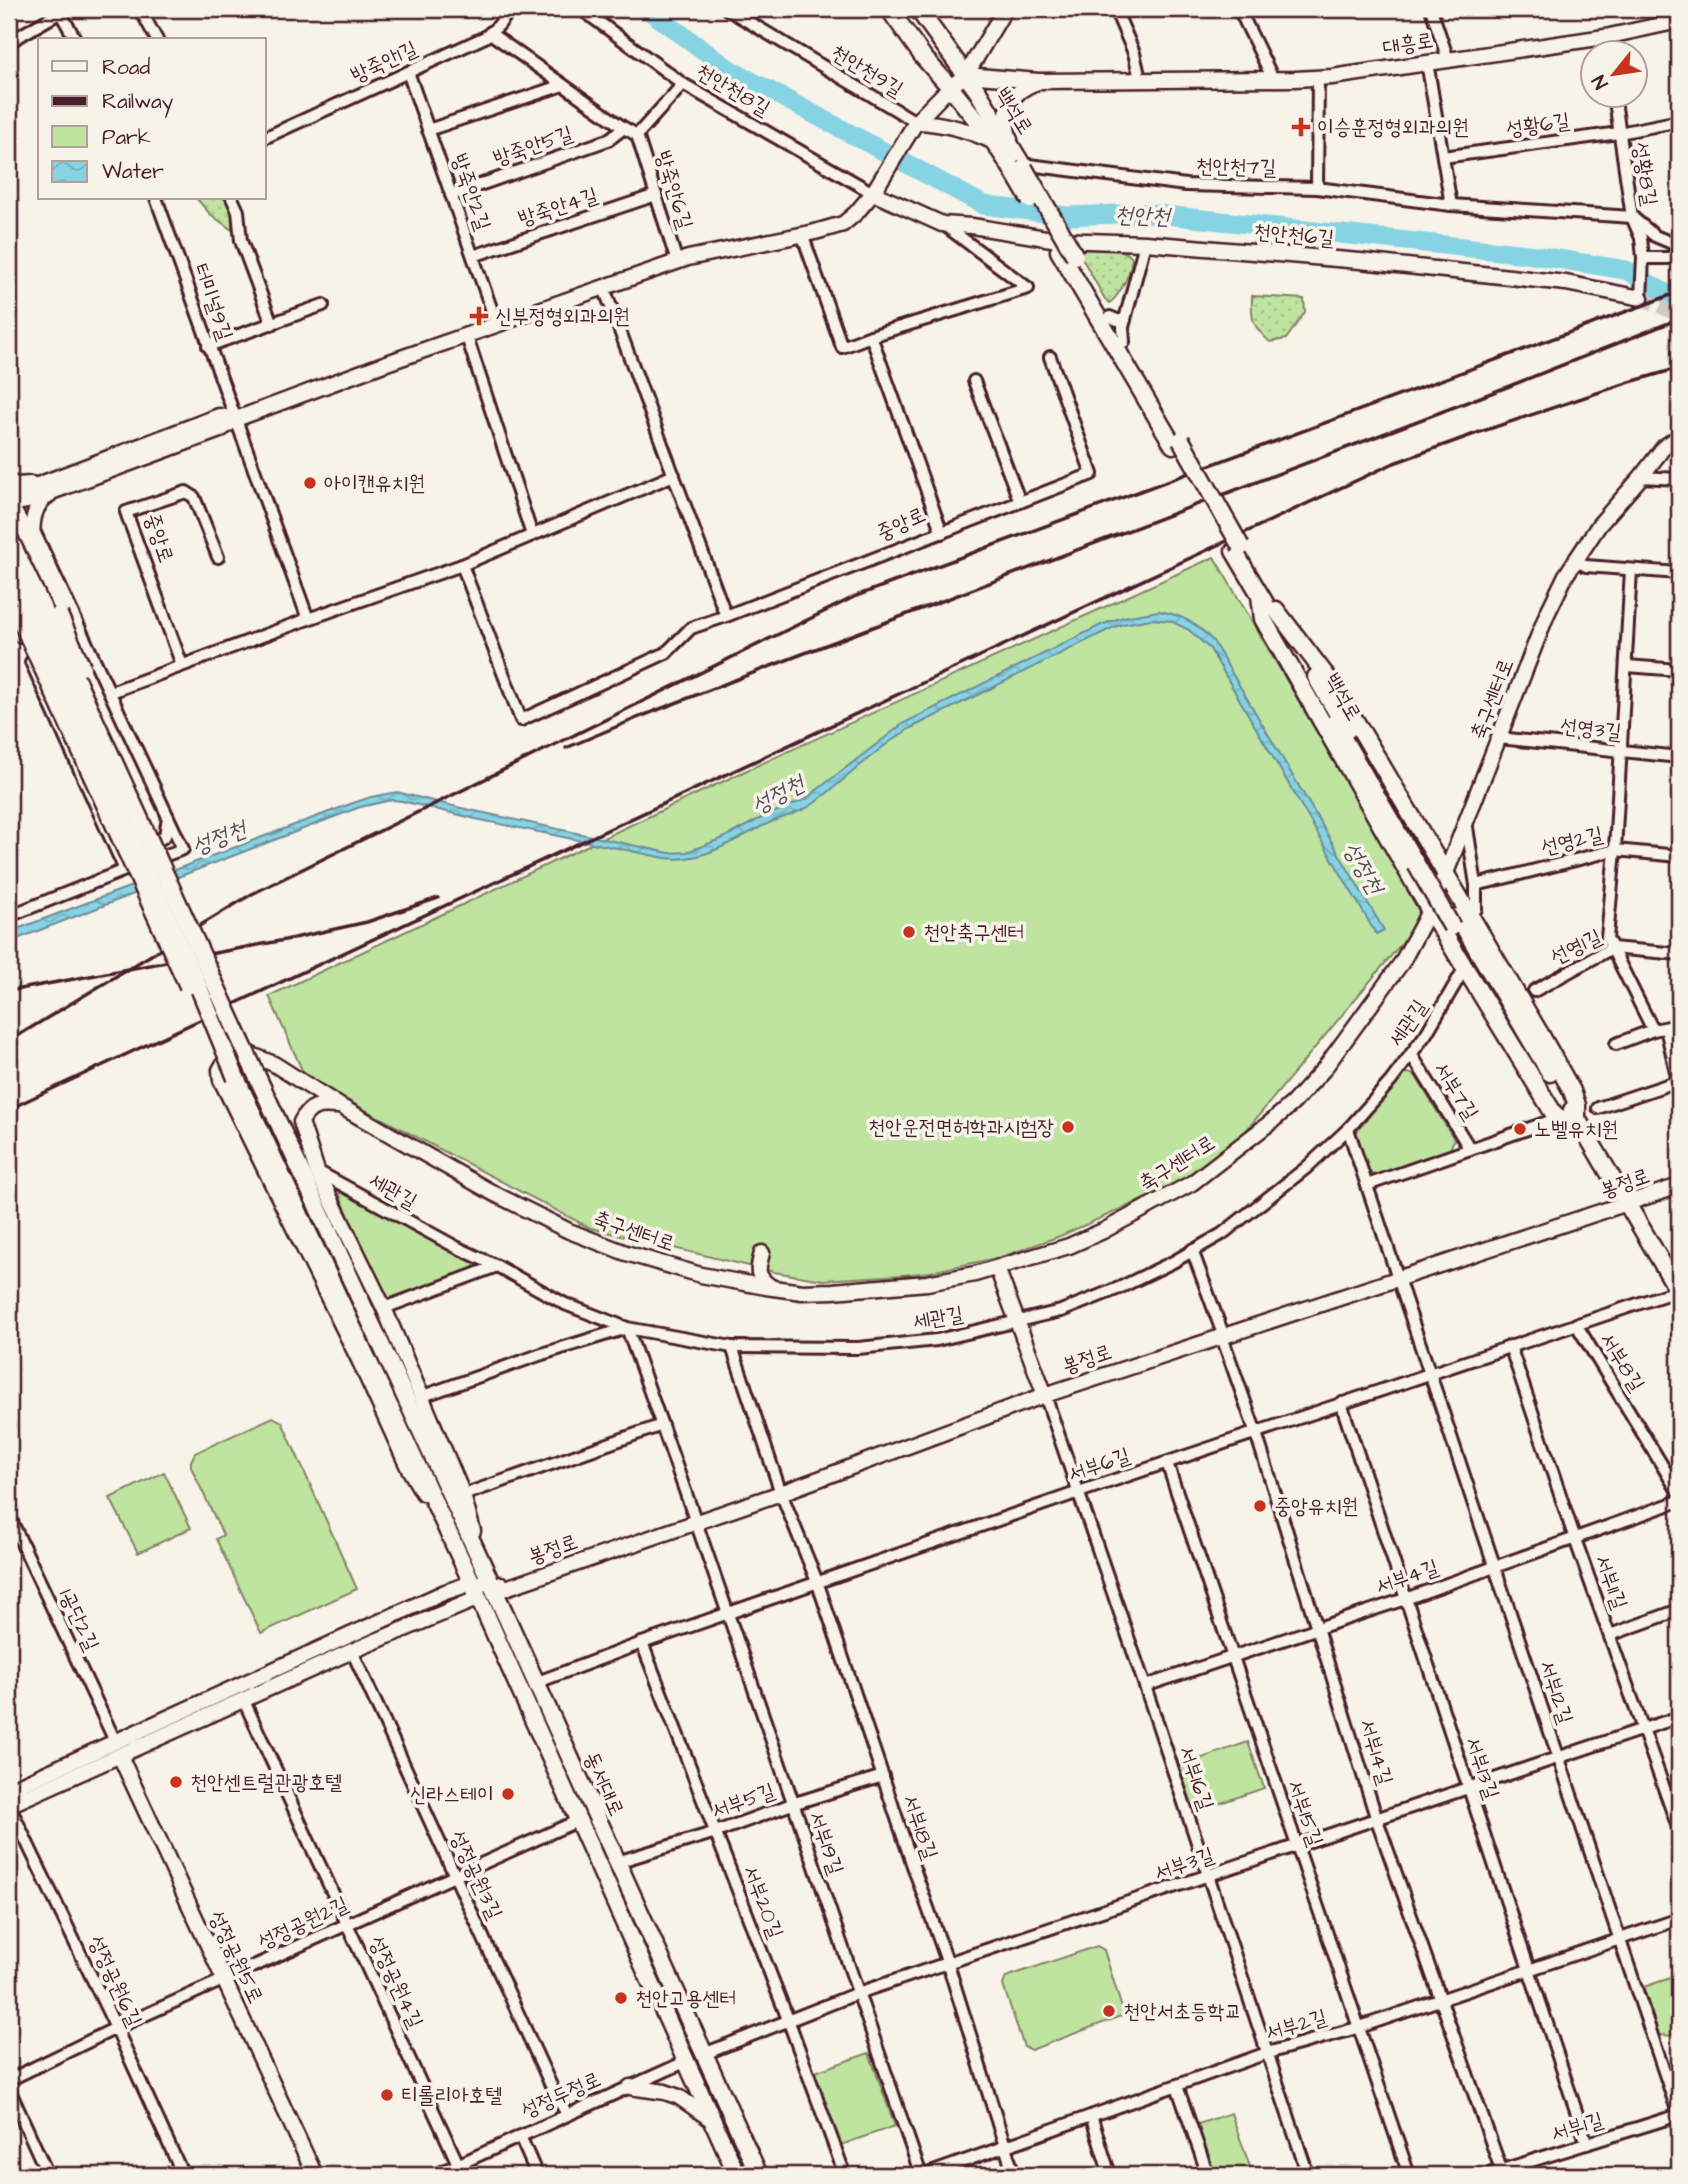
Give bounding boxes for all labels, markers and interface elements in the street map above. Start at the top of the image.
street label: 대흥로 [1381,26,1435,62]
street label: 방죽안1길 [346,34,422,90]
legend [38,38,266,200]
street label: 천안천9길 [825,38,909,104]
north arrow [1580,38,1650,108]
text: Road [102,53,150,82]
street label: 천안천8길 [691,57,775,123]
text: N [1586,70,1615,94]
street label: 백석로 [988,82,1040,140]
text: Railway [102,87,174,118]
street label: 성황6길 [1504,106,1572,144]
place label: 이승훈정형외과의원 [1317,113,1469,142]
marker: 이승훈정형외과의원 [1291,117,1311,137]
street label: 방죽안5길 [489,119,577,173]
text: Park [102,123,151,152]
street label: 성황8길 [1626,140,1664,208]
street label: 방죽안6길 [648,147,700,233]
street label: 방죽안2길 [444,150,498,234]
street label: 천안천7길 [1195,152,1277,182]
text: Water [102,157,164,186]
street label: 방죽안4길 [515,181,602,233]
water label: 천안천 [1114,199,1173,233]
street label: 천안천6길 [1253,217,1336,253]
street label: 터미널9길 [186,260,240,344]
place label: 신부정형외과의원 [495,302,630,331]
marker: 신부정형외과의원 [469,306,489,326]
place label: 아이캔유치원 [324,469,425,498]
marker: 아이캔유치원 [302,475,318,491]
street label: 중앙로 [872,500,930,548]
street label: 중앙로 [137,509,181,567]
street label: 축구센터로 [1463,654,1521,744]
street label: 백석로 [1318,668,1368,726]
street label: 선영3길 [1559,711,1623,747]
water label: 성정천 [746,767,812,822]
water label: 성정천 [187,812,253,863]
street label: 선영2길 [1538,820,1606,862]
water label: 성정천 [1335,836,1392,902]
place label: 천안축구센터 [923,918,1024,947]
street label: 선영1길 [1546,922,1606,972]
marker: 천안축구센터 [901,924,917,940]
street label: 세관길 [1382,994,1434,1052]
street label: 서부7길 [1427,1056,1485,1126]
place label: 천안운전면허학과시험장 [868,1113,1054,1142]
place label: 노벨유치원 [1534,1115,1619,1144]
marker: 천안운전면허학과시험장 [1060,1119,1076,1135]
marker: 노벨유치원 [1512,1121,1528,1137]
street label: 축구센터로 [1133,1128,1221,1198]
street label: 봉정로 [1596,1161,1654,1205]
street label: 세관길 [364,1166,422,1216]
street label: 축구센터로 [589,1204,679,1258]
street label: 세관길 [911,1299,966,1337]
street label: 서부8길 [1593,1327,1651,1397]
street label: 봉정로 [1058,1337,1116,1381]
street label: 서부6길 [1064,1441,1134,1489]
place label: 중앙유치원 [1274,1492,1359,1521]
marker: 중앙유치원 [1252,1498,1268,1514]
street label: 봉정로 [524,1527,582,1571]
street label: 서부11길 [1588,1551,1634,1613]
street label: 서부4길 [1372,1553,1443,1601]
street label: 1공단2길 [52,1584,106,1656]
street label: 서부12길 [1532,1656,1580,1728]
street label: 서부14길 [1352,1715,1400,1789]
street label: 서부13길 [1458,1733,1506,1803]
street label: 서부16길 [1171,1742,1221,1814]
street label: 동서대로 [577,1747,631,1821]
place label: 천안센트럴관광호텔 [190,1768,342,1797]
marker: 천안센트럴관광호텔 [168,1774,184,1790]
street label: 서부5길 [707,1776,779,1826]
street label: 서부15길 [1280,1776,1330,1850]
place label: 신라스테이 [410,1780,494,1809]
marker: 신라스테이 [500,1786,516,1802]
street label: 서부18길 [895,1791,945,1863]
street label: 서부19길 [802,1807,850,1879]
street label: 성정공원3길 [443,1826,509,1924]
street label: 서부3길 [1150,1840,1218,1888]
street label: 서부20길 [736,1861,790,1943]
street label: 성정공원2길 [253,1889,353,1957]
street label: 성정공원5로 [202,1906,270,2008]
street label: 성정공원6길 [81,1931,149,2031]
street label: 성정공원4길 [362,1931,430,2033]
place label: 천안고용센터 [635,1984,736,2013]
marker: 천안고용센터 [613,1990,629,2006]
place label: 천안서초등학교 [1123,1997,1241,2026]
street label: 서부2길 [1262,2002,1330,2048]
marker: 천안서초등학교 [1101,2003,1117,2019]
street label: 성정두정로 [517,2065,605,2125]
place label: 티롤리아호텔 [401,2081,502,2110]
marker: 티롤리아호텔 [379,2087,395,2103]
street label: 서부1길 [1547,2105,1607,2149]

